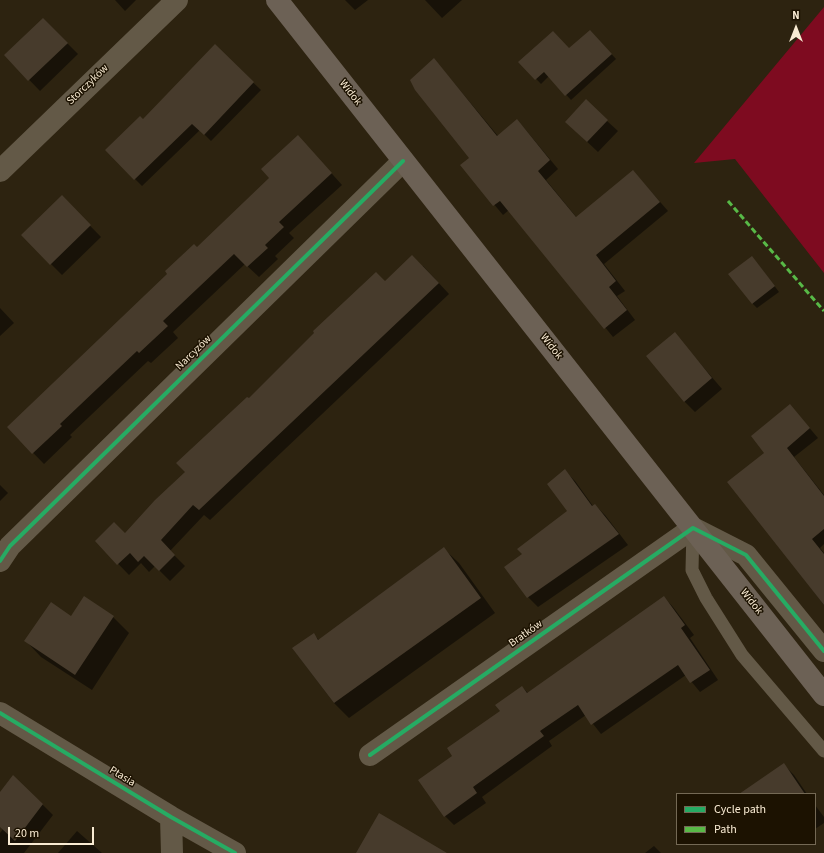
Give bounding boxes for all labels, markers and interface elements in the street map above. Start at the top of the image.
north arrow [776,8,816,48]
text: N [792,8,800,23]
street label: Storczyków [64,62,112,108]
street label: Widok [336,78,364,108]
street label: Widok [537,332,565,362]
street label: Narcyzów [173,333,215,373]
street label: Widok [737,587,765,617]
street label: Bratków [507,618,545,650]
street label: Ptasia [107,764,137,790]
legend [676,793,816,845]
text: Cycle path [714,801,766,818]
scale bar [10,819,96,845]
text: Path [714,821,737,838]
text: 20 m [15,825,39,842]

